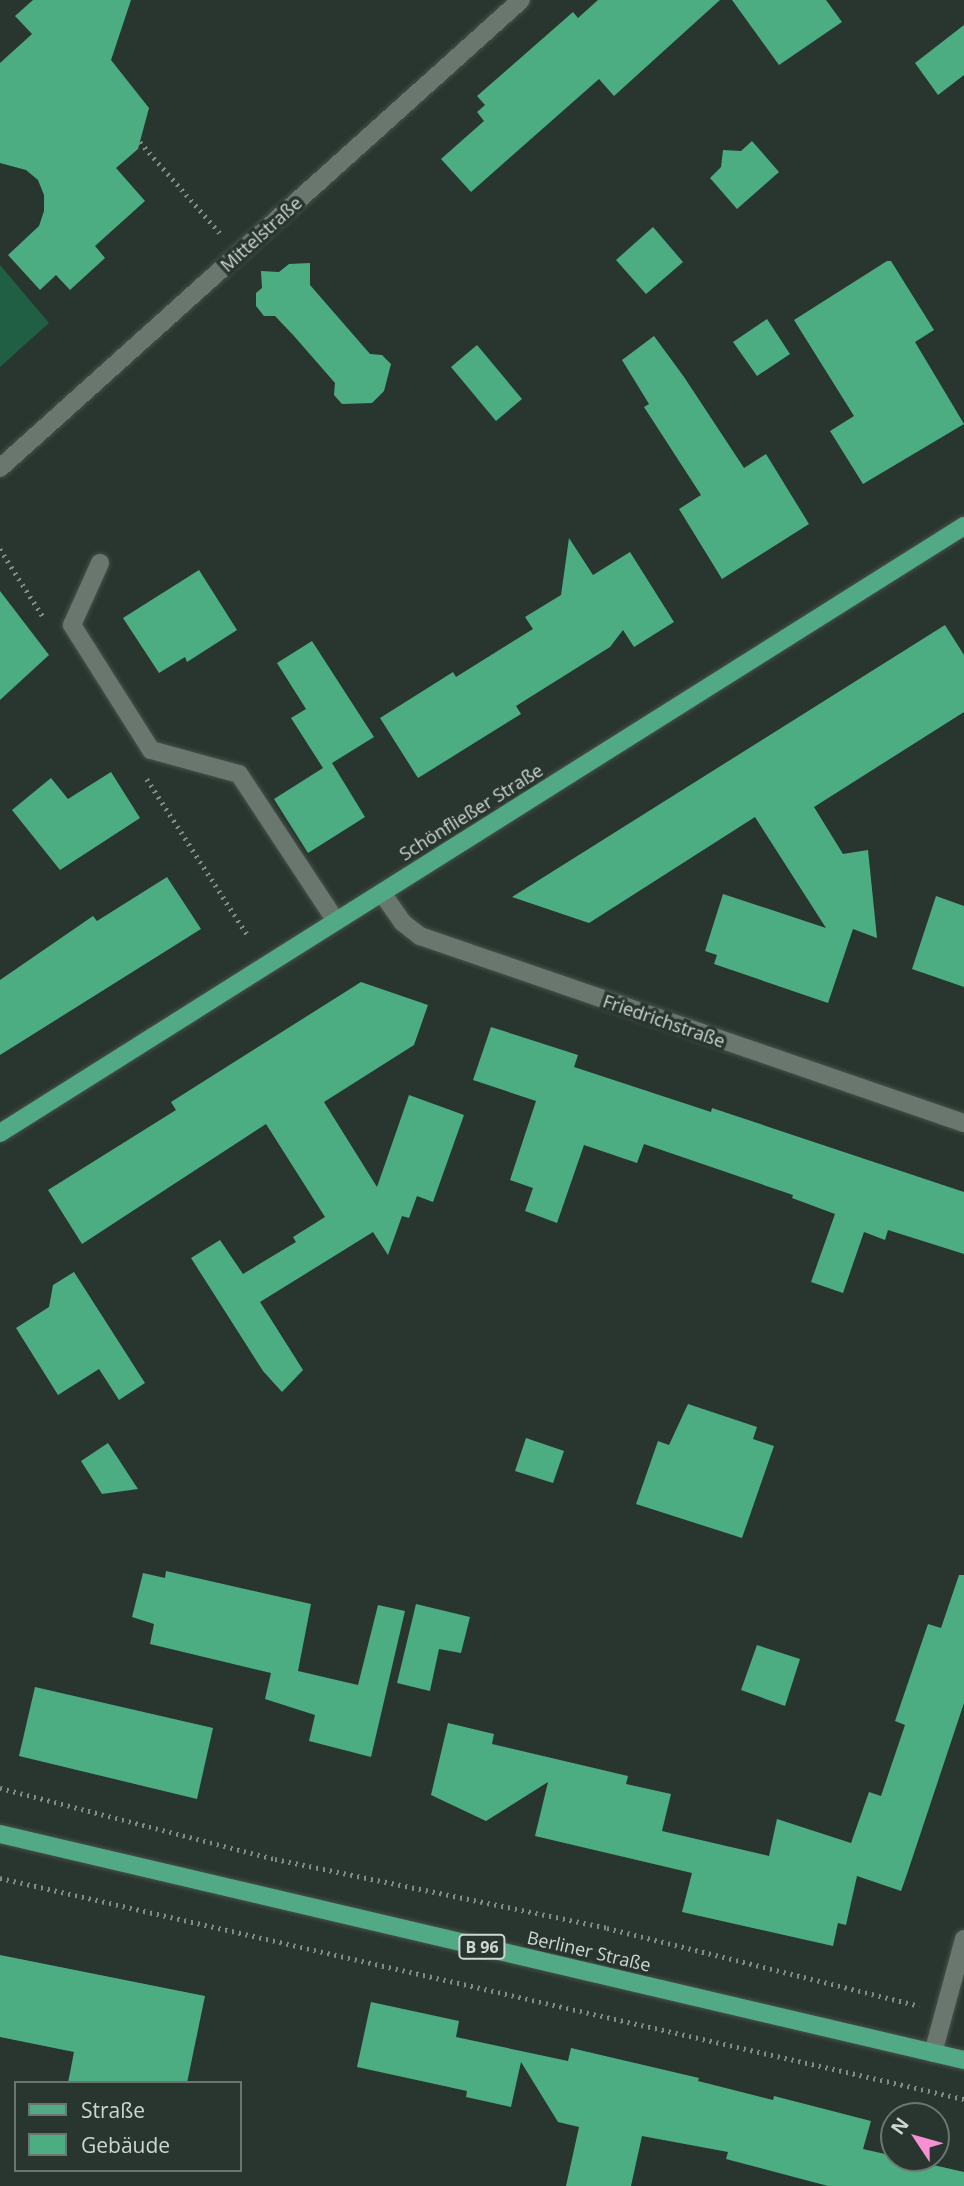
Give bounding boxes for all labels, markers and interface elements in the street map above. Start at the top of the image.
street label: Mittelstraße [216,192,306,276]
street label: Schönfließer Straße [395,759,547,865]
street label: Friedrichstraße [600,990,728,1052]
street label: Berliner Straße [525,1926,653,1976]
road number: B 96 [458,1935,506,1960]
legend [14,2081,242,2172]
text: Straße [81,2096,145,2124]
north arrow [880,2102,950,2172]
text: N [885,2112,915,2140]
text: Gebäude [81,2131,170,2159]

